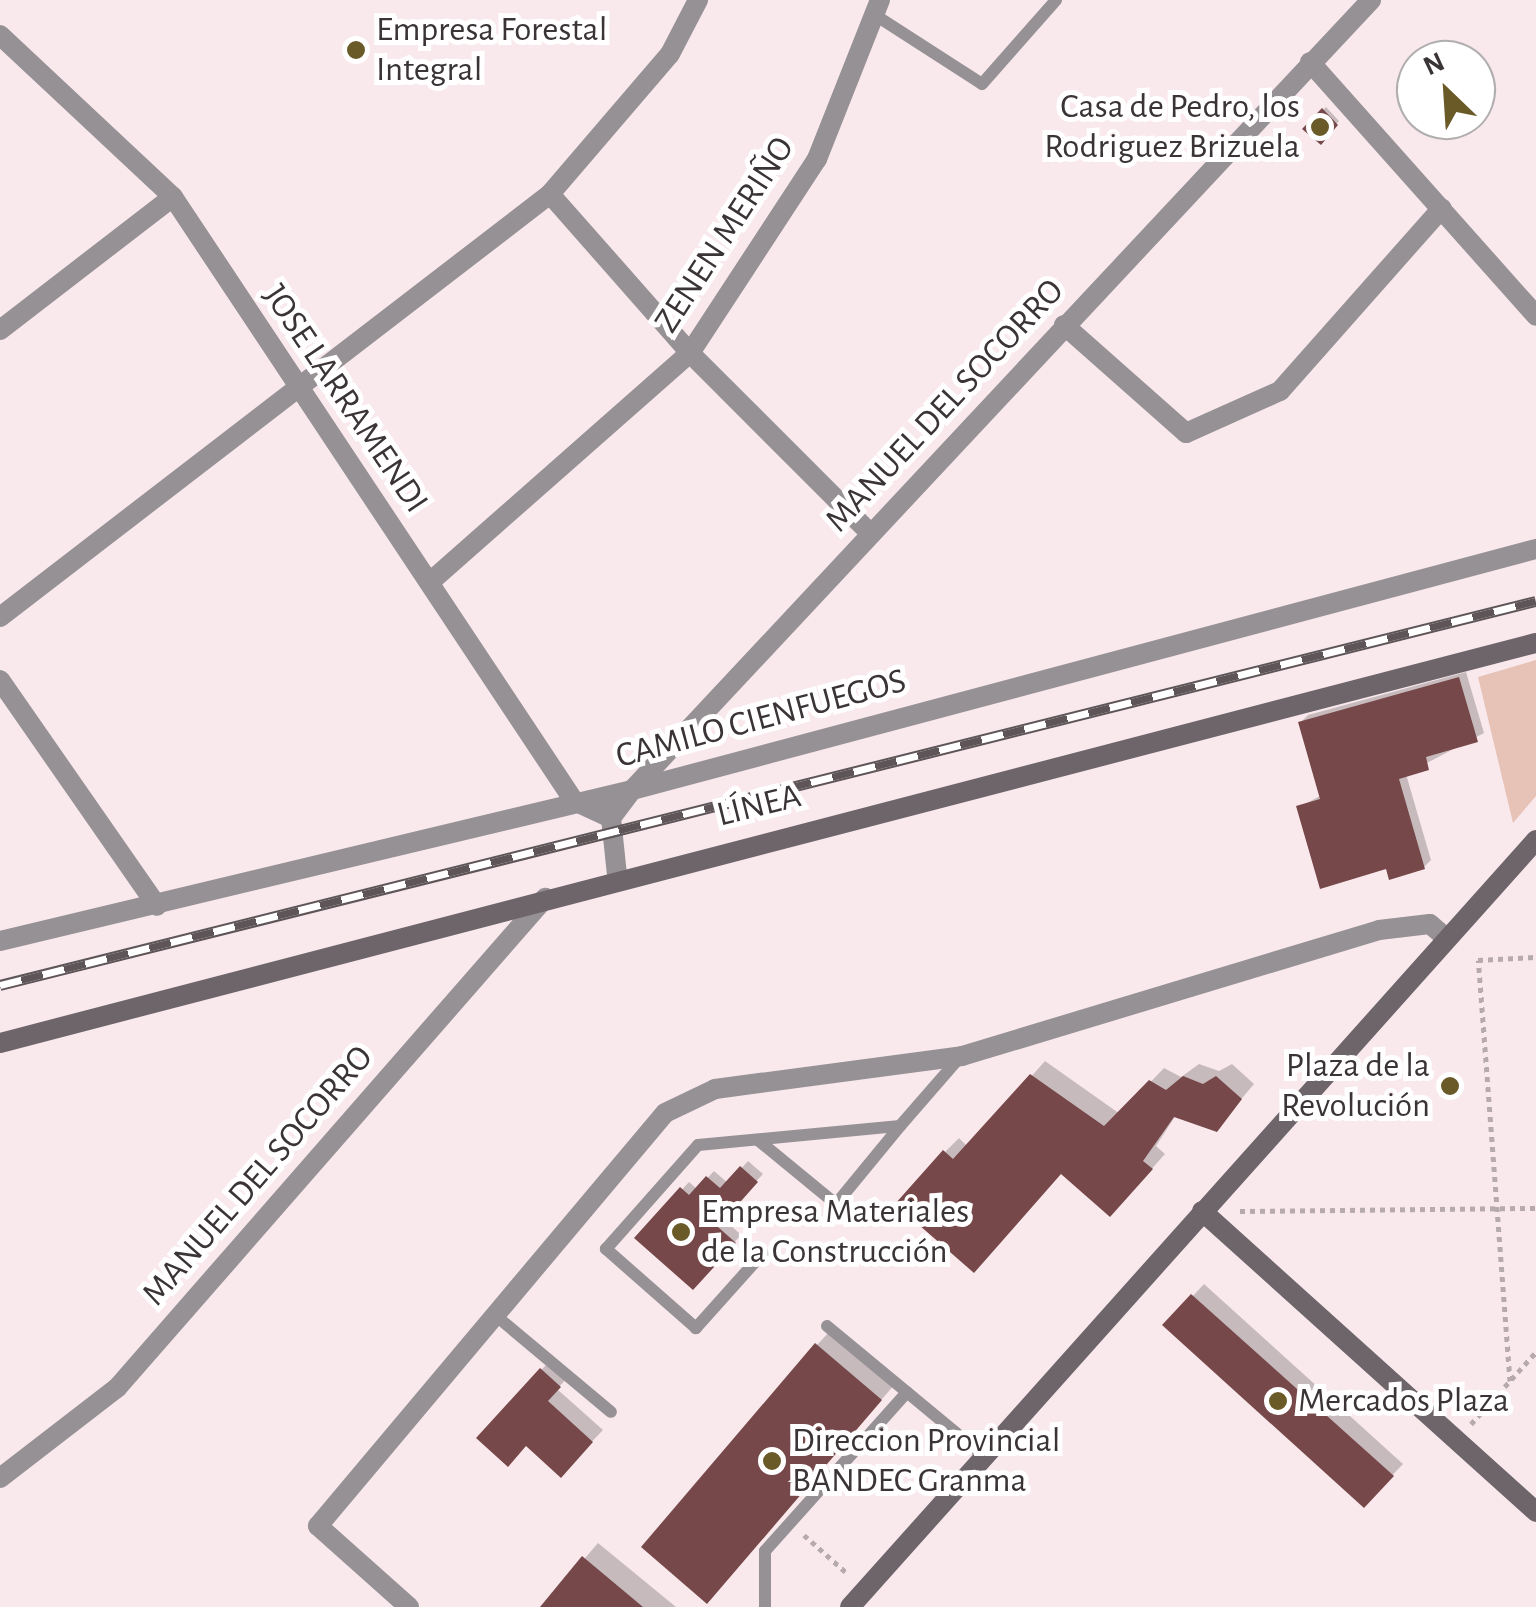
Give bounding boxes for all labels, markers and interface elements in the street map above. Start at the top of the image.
place label: Empresa Forestal Integral [376,9,607,91]
marker: Empresa Forestal Integral [345,39,367,61]
north arrow [1396,40,1496,140]
text: N [1419,48,1449,81]
place label: Casa de Pedro, los Rodriguez Brizuela [1044,86,1300,168]
marker: Casa de Pedro, los Rodriguez Brizuela [1309,116,1331,138]
street label: ZENEN MERIÑO [646,129,804,341]
street label: MANUEL DEL SOCORRO [817,271,1073,541]
street label: JOSE LARRAMENDI [253,277,437,521]
street label: CAMILO CIENFUEGOS [612,660,910,778]
street label: LÍNEA [713,775,805,837]
street label: MANUEL DEL SOCORRO [134,1037,382,1315]
place label: Plaza de la Revolución [1281,1045,1430,1127]
marker: Plaza de la Revolución [1439,1075,1461,1097]
place label: Empresa Materiales de la Construcción [701,1191,969,1273]
marker: Empresa Materiales de la Construcción [670,1221,692,1243]
place label: Mercados Plaza [1298,1380,1509,1422]
marker: Mercados Plaza [1267,1390,1289,1412]
place label: Direccion Provincial BANDEC Granma [792,1420,1060,1502]
marker: Direccion Provincial BANDEC Granma [761,1450,783,1472]

